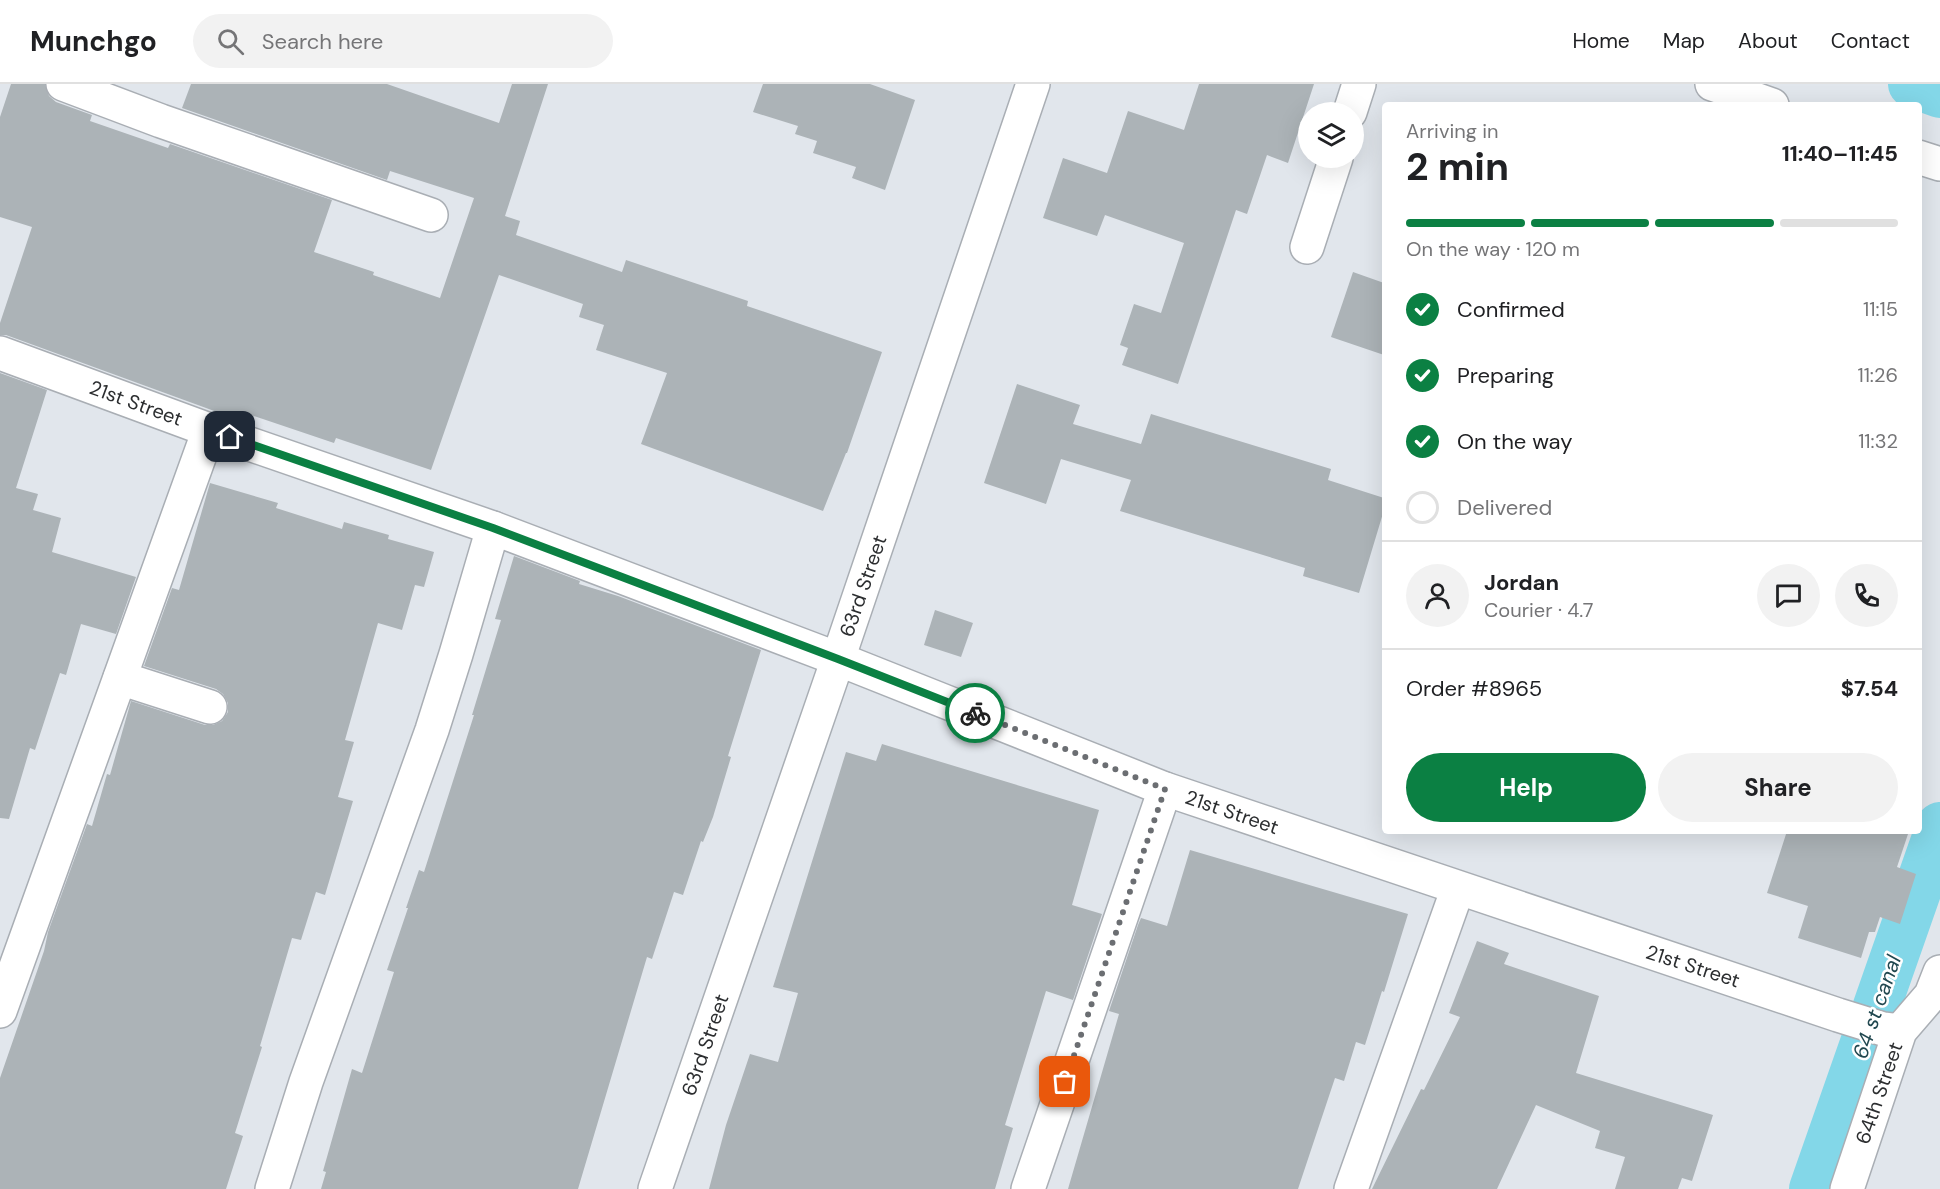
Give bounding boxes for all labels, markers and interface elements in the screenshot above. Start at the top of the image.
search box [193,14,613,68]
text: Munchgo [30,23,157,60]
icon: search [214,25,247,58]
text: Search here [262,27,383,56]
text: Home [1572,27,1630,55]
text: Map [1663,27,1705,55]
text: About [1738,27,1798,55]
text: Contact [1831,27,1910,55]
map controls [1298,102,1364,168]
button: layers [1298,102,1364,168]
text: Arriving in [1406,118,1498,144]
text: 11:40–11:45 [1782,139,1898,168]
text: 2 min [1406,141,1509,192]
text: On the way · 120 m [1406,236,1580,262]
icon: check [1406,293,1439,326]
text: Confirmed [1457,295,1565,324]
text: 11:15 [1863,296,1898,322]
icon: check [1406,359,1439,392]
text: Preparing [1457,361,1554,390]
text: 11:26 [1857,362,1898,388]
street label: 21st Street [86,374,186,432]
pin [204,411,255,462]
icon: home [213,420,246,453]
icon: check [1406,425,1439,458]
text: On the way [1457,427,1572,456]
text: 11:32 [1858,428,1898,454]
text: Delivered [1457,493,1552,522]
street label: 63rd Street [833,532,893,640]
button: person [1406,564,1469,627]
button: chat [1757,564,1820,627]
button: phone [1835,564,1898,627]
text: Jordan [1484,568,1559,597]
text: Courier · 4.7 [1484,597,1593,623]
text: Order #8965 [1406,674,1542,703]
text: $7.54 [1841,674,1898,703]
courier [945,683,1005,743]
icon: bike [959,697,992,730]
button: Help [1406,753,1646,822]
button: Share [1658,753,1898,822]
street label: 21st Street [1182,784,1282,840]
street label: 21st Street [1643,939,1743,993]
water label: 64 st canal [1846,951,1908,1063]
street label: 63rd Street [675,991,735,1099]
street label: 64th Street [1849,1038,1909,1147]
pin [1039,1056,1090,1107]
icon: bag [1048,1065,1081,1098]

